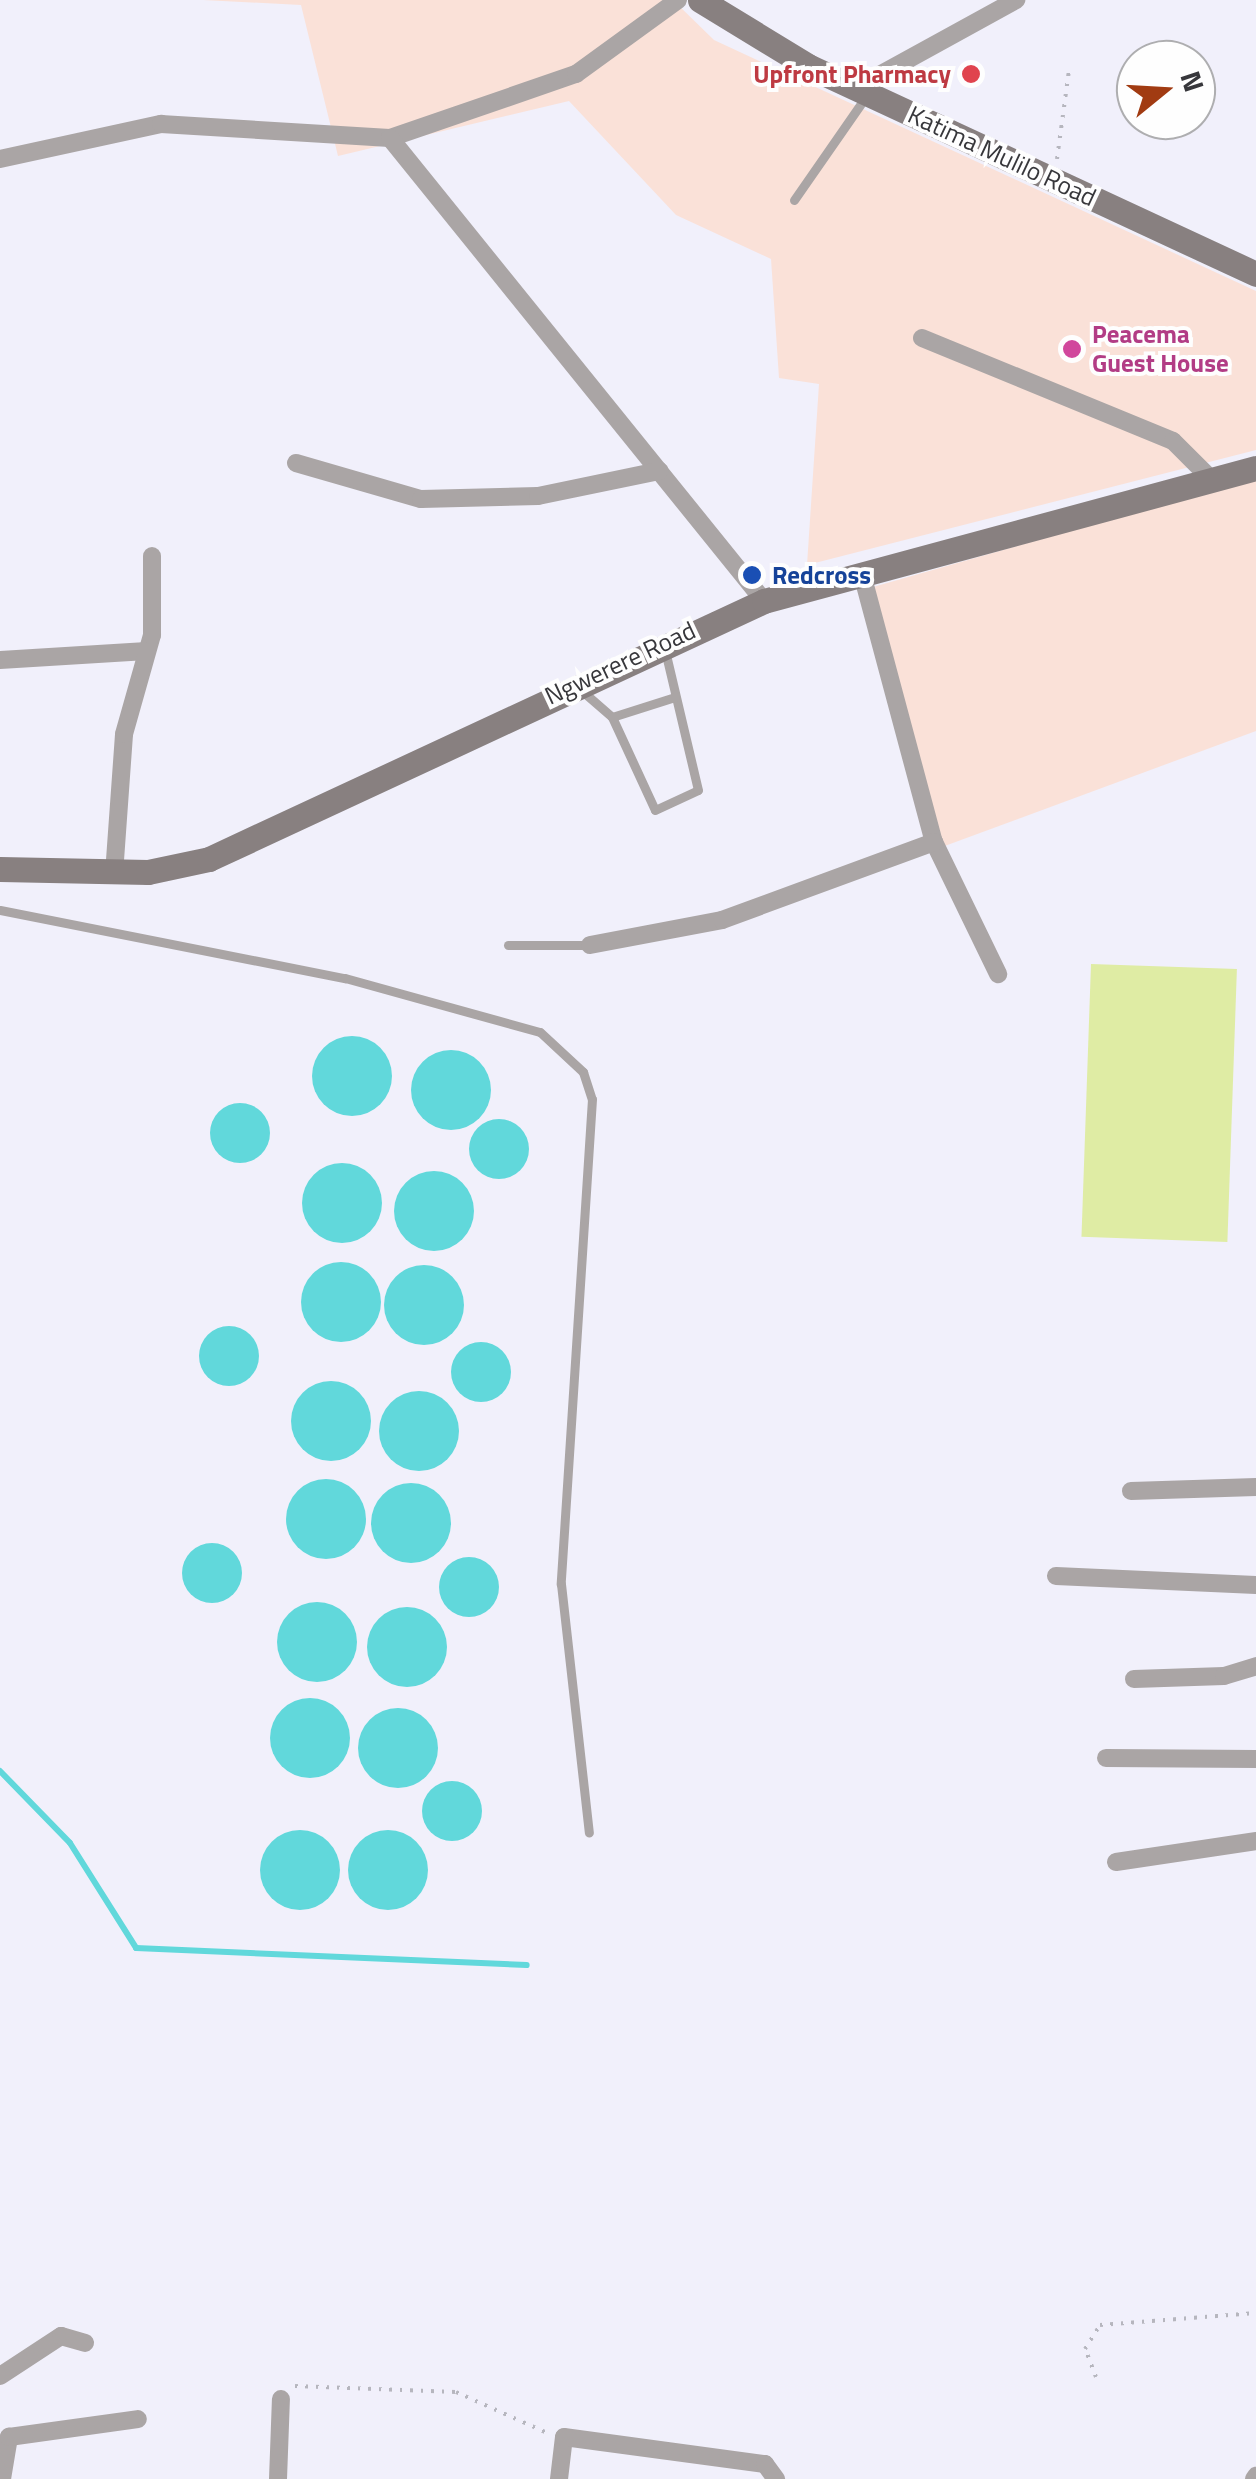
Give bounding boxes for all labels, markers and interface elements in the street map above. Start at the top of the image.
north arrow [1116,40,1216,140]
place label: Upfront Pharmacy [753,59,951,89]
marker: Upfront Pharmacy [960,63,982,85]
text: N [1170,65,1217,97]
street label: Katima Mulilo Road [903,99,1101,213]
place label: Peacema Guest House [1092,320,1229,379]
marker: Peacema Guest House [1061,338,1083,360]
place label: Redcross [772,560,871,590]
marker: Redcross [741,564,763,586]
street label: Ngwerere Road [540,615,700,711]

